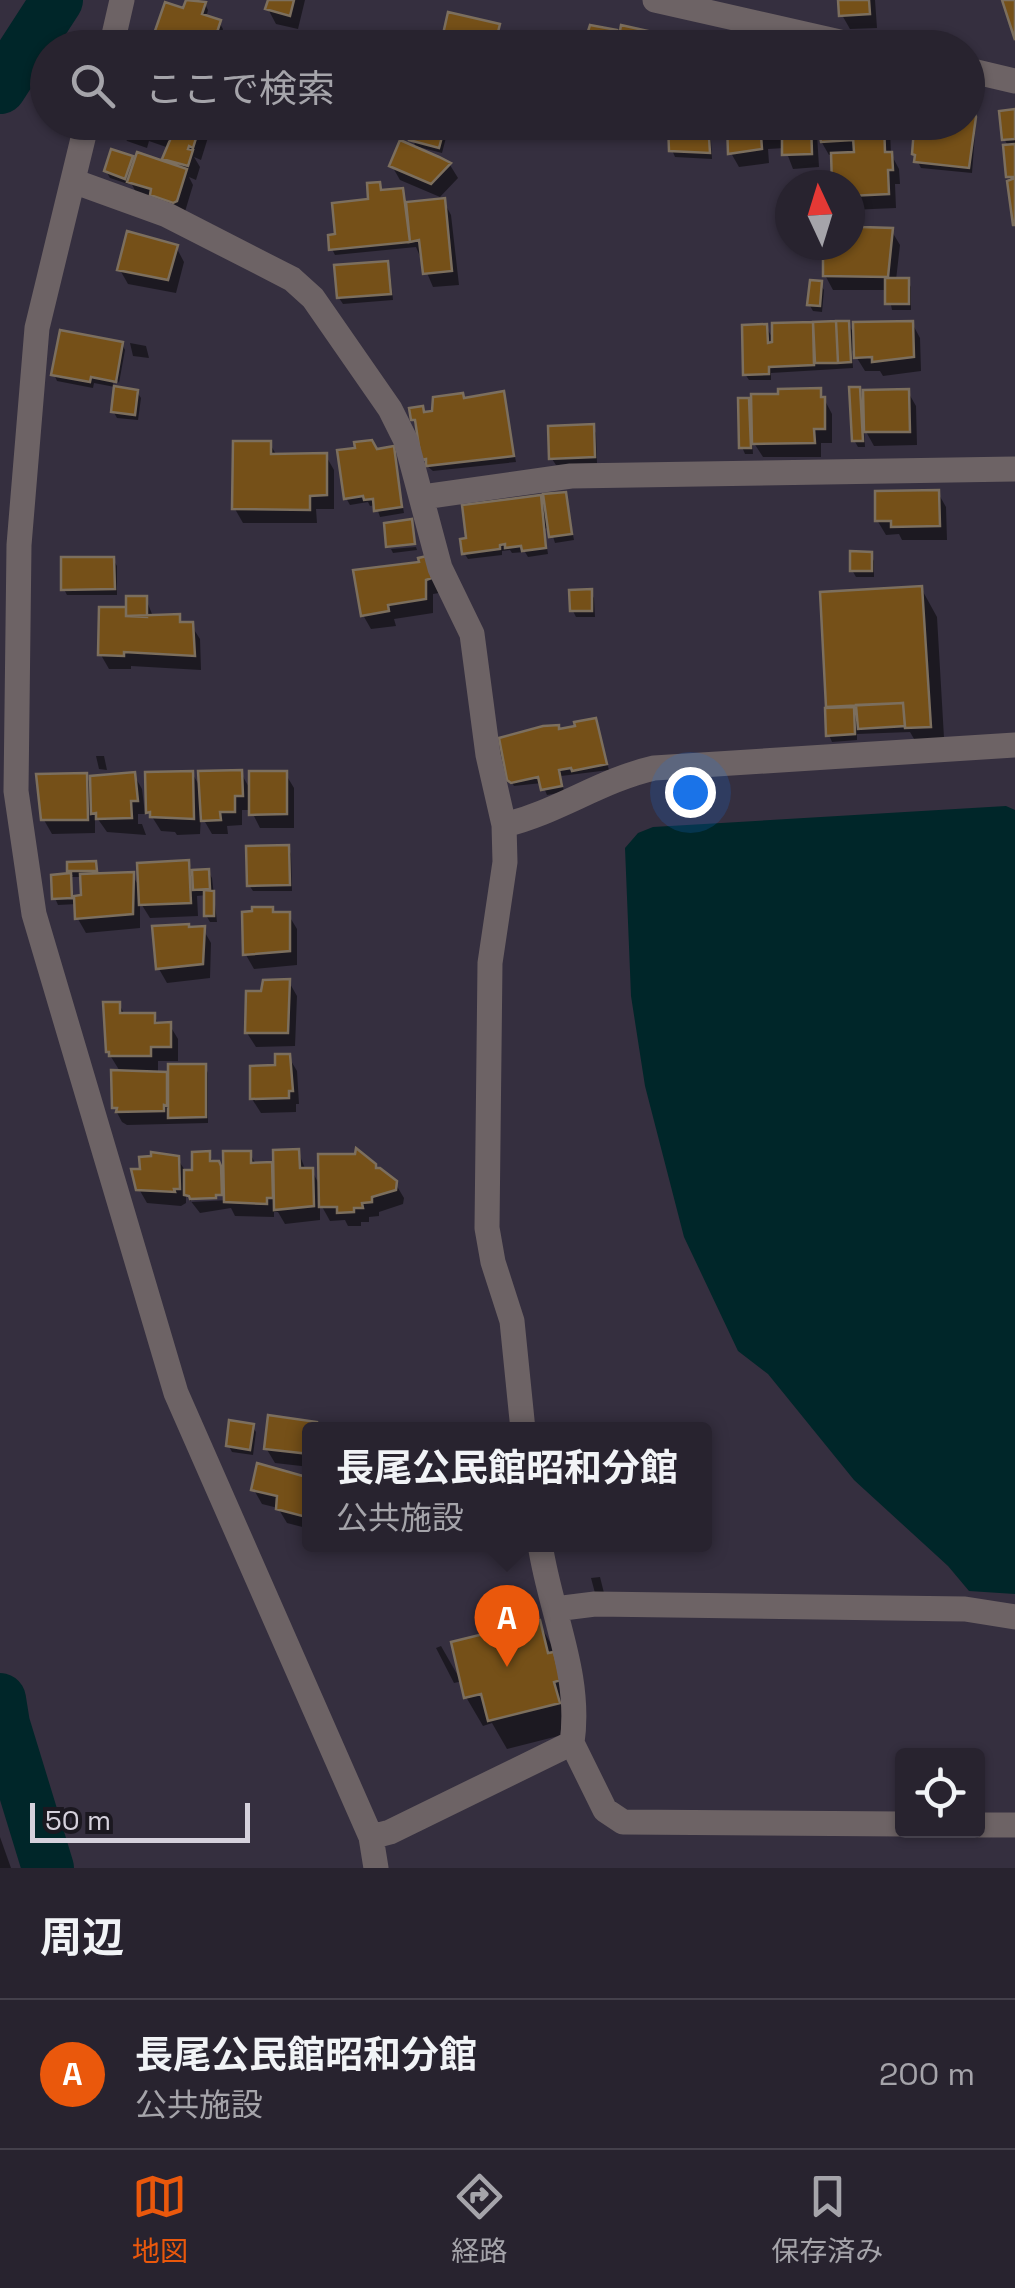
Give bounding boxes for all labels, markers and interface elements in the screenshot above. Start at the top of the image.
search box [30,30,985,140]
icon: search [65,58,120,113]
text: ここで検索 [145,65,335,113]
north arrow [775,170,865,260]
your location [665,767,716,818]
popup [302,1422,712,1552]
text: 長尾公民館昭和分館 [336,1444,678,1492]
text: 公共施設 [336,1498,464,1538]
pin: A [474,1584,540,1667]
map controls [895,1748,985,1838]
button: locate [895,1748,985,1838]
scale bar [30,1798,250,1842]
text: 50 m [45,1802,111,1838]
text: 周辺 [40,1911,124,1964]
text: 長尾公民館昭和分館 [135,2031,477,2079]
text: A [62,2054,83,2094]
text: 200 m [879,2054,975,2094]
text: 公共施設 [135,2085,263,2125]
tab: 地図 [132,2169,188,2269]
tab: 経路 [451,2169,507,2269]
tab: 保存済み [771,2169,883,2269]

